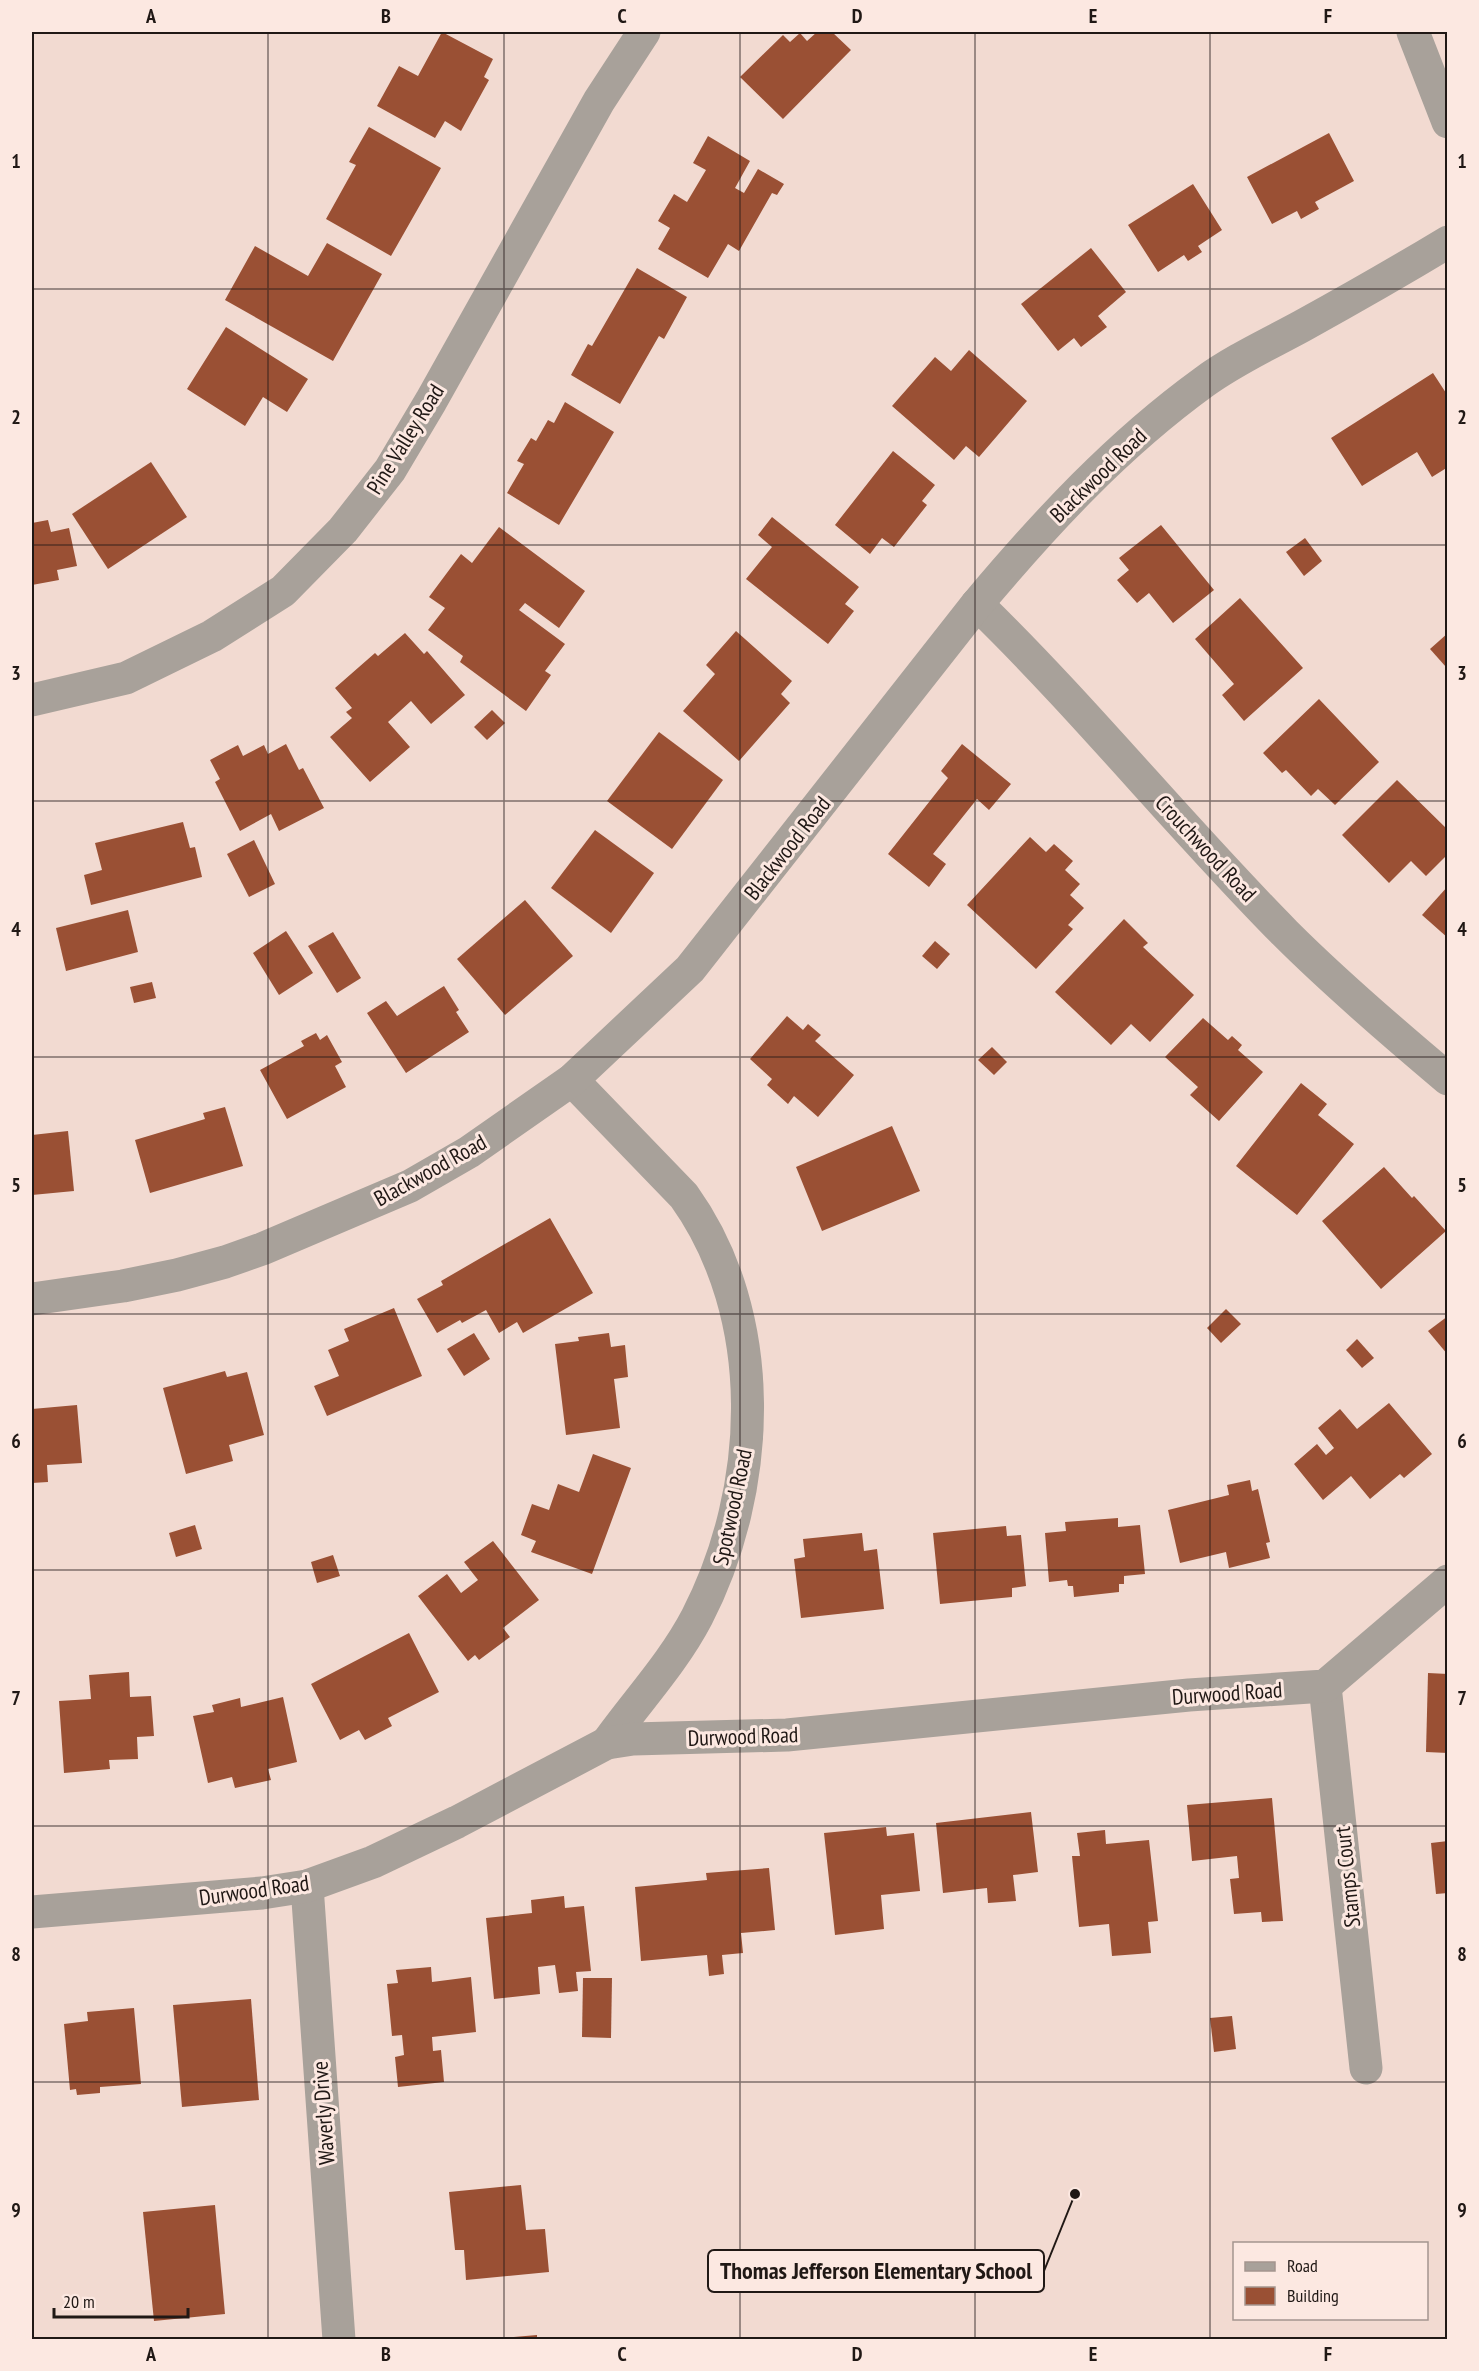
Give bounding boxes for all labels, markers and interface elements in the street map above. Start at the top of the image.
text: A [145,3,157,29]
text: B [381,3,391,29]
text: C [617,3,627,29]
text: D [852,3,863,29]
text: E [1089,3,1097,29]
text: F [1324,3,1332,29]
text: 1 [11,148,21,174]
text: 1 [1457,148,1467,174]
street label: Pine Valley Road [360,379,450,499]
text: 2 [11,404,21,430]
text: 2 [1457,404,1467,430]
street label: Blackwood Road [1044,422,1152,528]
text: 3 [11,660,21,686]
text: 3 [1457,660,1467,686]
street label: Crouchwood Road [1149,789,1263,907]
street label: Blackwood Road [738,790,836,906]
text: 4 [11,916,21,942]
text: 4 [1457,916,1467,942]
street label: Blackwood Road [369,1128,491,1212]
text: 5 [11,1172,21,1198]
text: 5 [1457,1172,1467,1198]
text: 6 [11,1428,21,1454]
text: 6 [1457,1428,1467,1454]
street label: Spotwood Road [706,1446,758,1568]
street label: Durwood Road [1171,1675,1283,1711]
text: 7 [11,1685,21,1711]
text: 7 [1457,1685,1467,1711]
street label: Durwood Road [687,1720,799,1752]
street label: Stamps Court [1328,1825,1366,1929]
street label: Durwood Road [197,1868,311,1912]
text: 8 [11,1941,21,1967]
text: 8 [1457,1941,1467,1967]
street label: Waverly Drive [305,2060,341,2166]
text: 9 [11,2197,21,2223]
text: 9 [1457,2197,1467,2223]
legend [1233,2242,1428,2320]
callout: Thomas Jefferson Elementary School [708,2250,1044,2292]
text: Road [1287,2254,1318,2277]
text: Thomas Jefferson Elementary School [720,2255,1032,2286]
scale bar [54,2281,188,2319]
text: Building [1287,2284,1339,2307]
text: 20 m [63,2290,95,2313]
text: A [145,2341,157,2367]
text: B [381,2341,391,2367]
text: C [617,2341,627,2367]
text: D [852,2341,863,2367]
text: E [1089,2341,1097,2367]
text: F [1324,2341,1332,2367]

